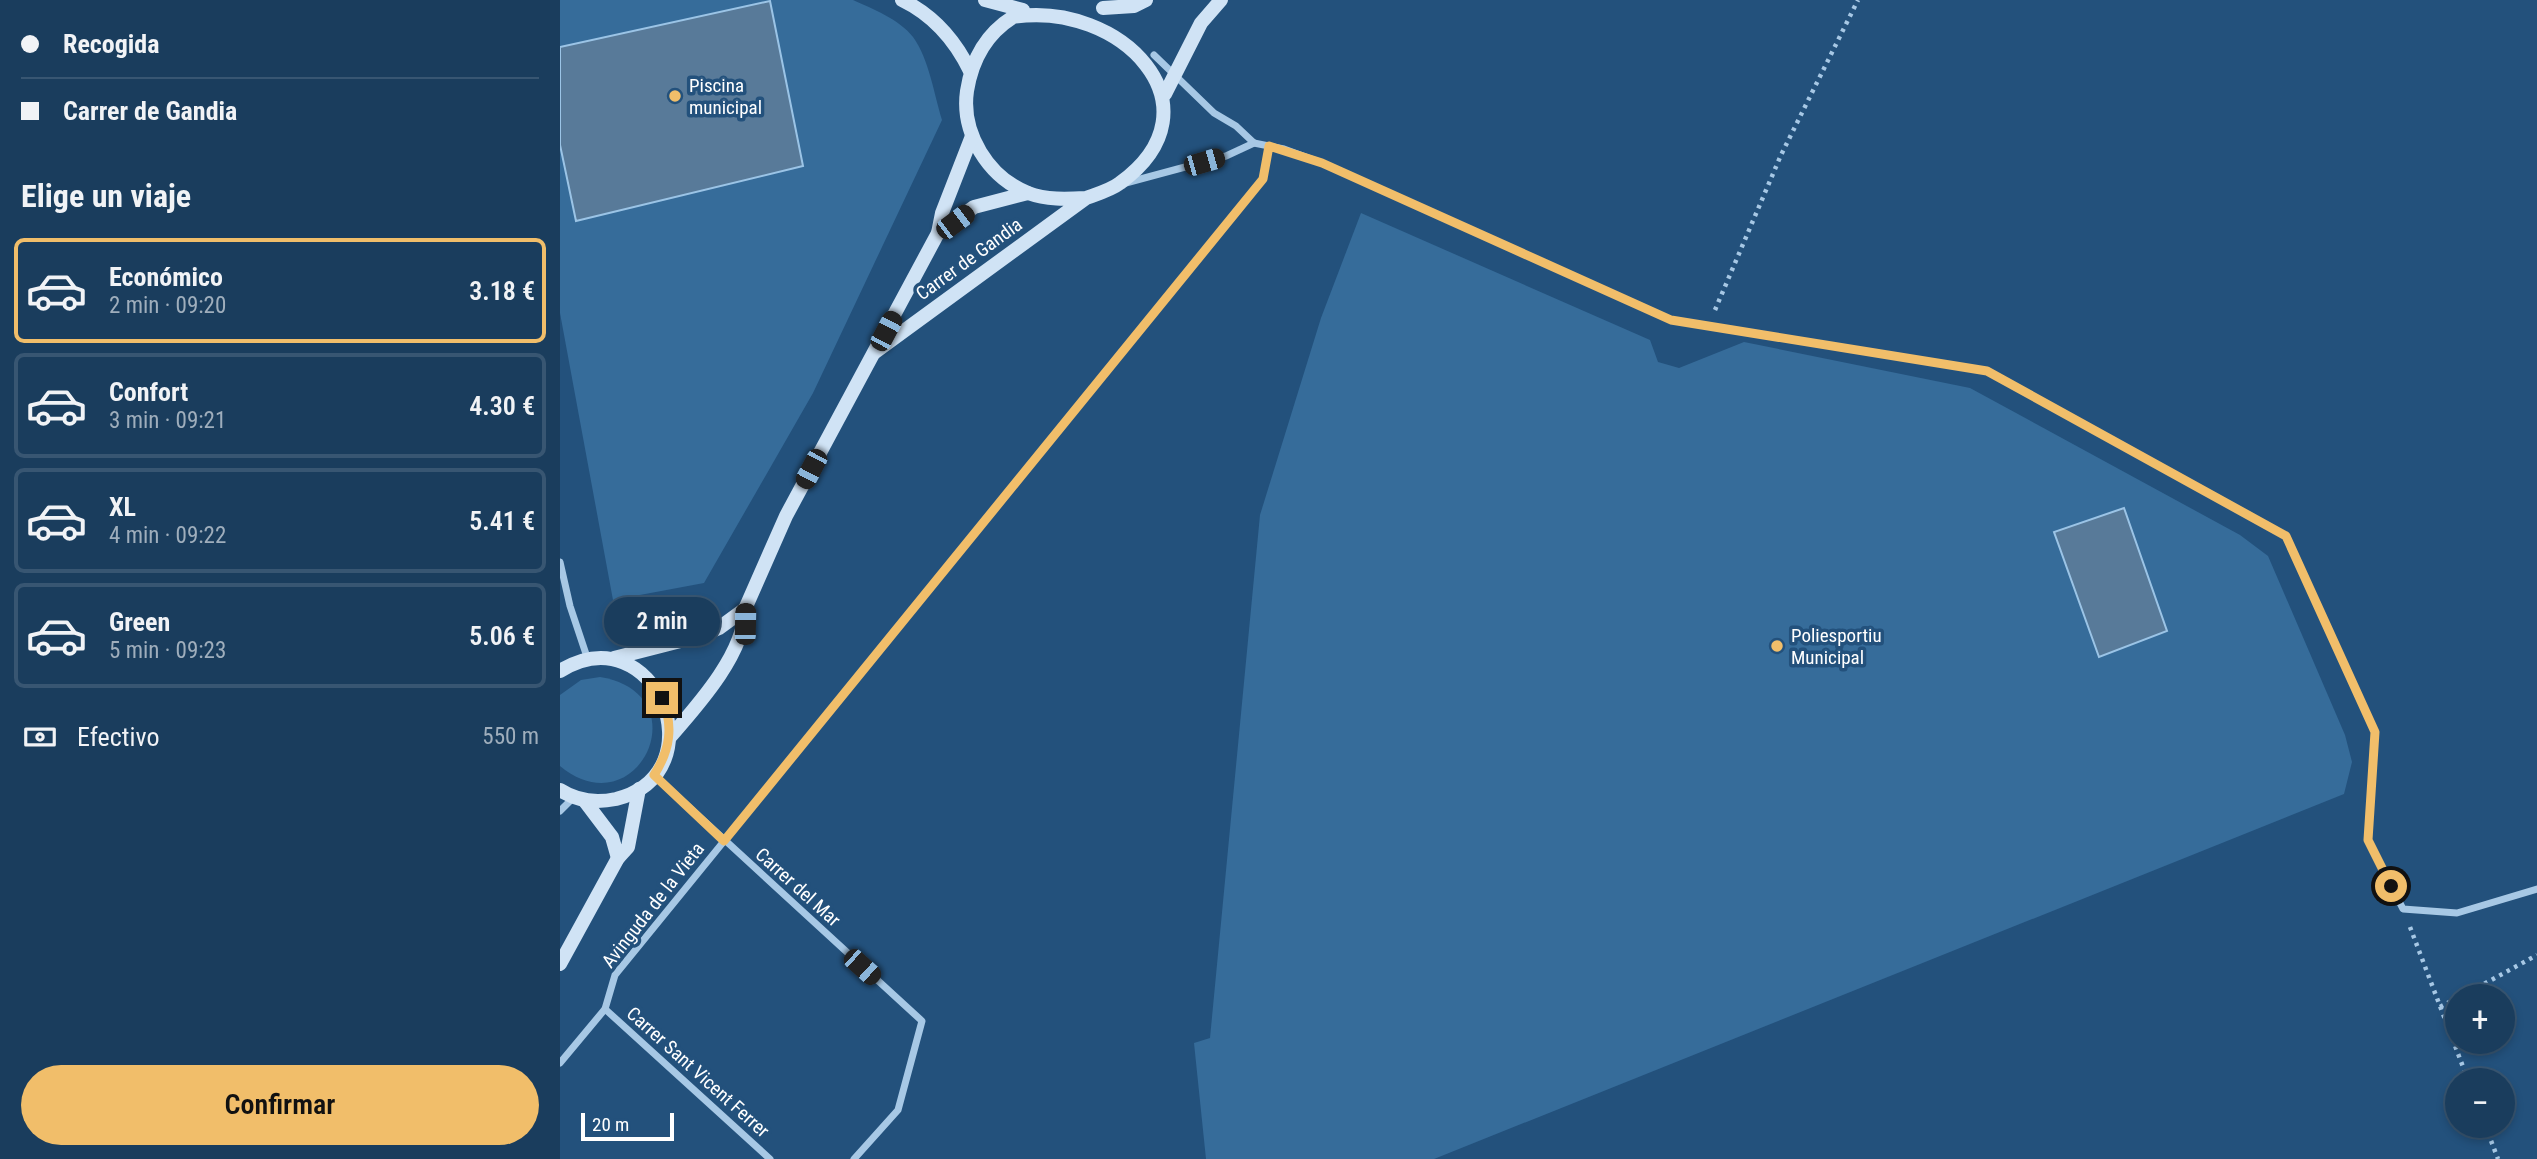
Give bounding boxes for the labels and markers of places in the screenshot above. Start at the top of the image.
place label: Piscina municipal [689,74,762,119]
marker: Piscina municipal [667,88,683,104]
place label: Poliesportiu Municipal [1791,624,1882,669]
marker: Poliesportiu Municipal [1769,638,1785,654]

